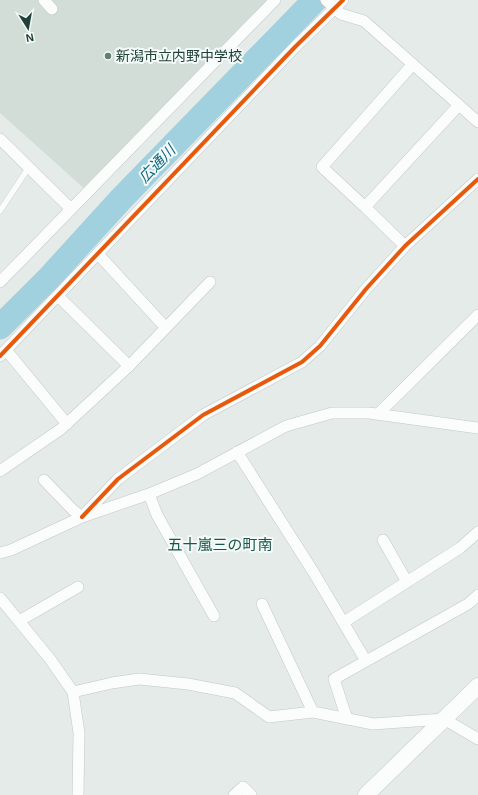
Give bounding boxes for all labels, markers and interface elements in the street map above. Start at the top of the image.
north arrow [8,8,48,48]
text: N [25,31,35,44]
place label: 新潟市立内野中学校 [116,48,242,64]
marker: 新潟市立内野中学校 [103,51,113,61]
water label: 広通川 [135,140,180,186]
district label: 五十嵐三の町南 [167,536,273,553]

